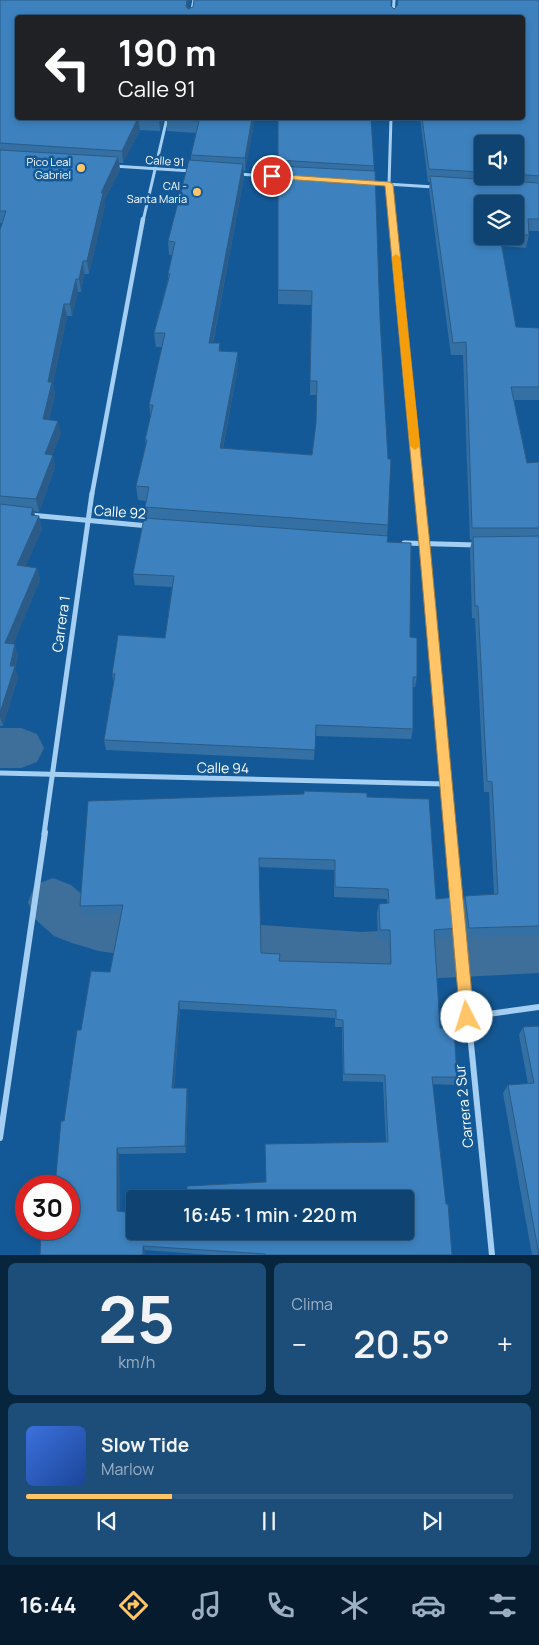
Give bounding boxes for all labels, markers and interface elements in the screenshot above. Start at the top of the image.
text: 190 m [118,29,217,77]
icon: left [35,35,100,100]
text: Calle 91 [118,74,196,104]
map controls [474,135,524,245]
button: sound [474,135,524,185]
street label: Calle 91 [145,152,185,169]
place label: Pico Leal Gabriel [27,154,71,182]
pin [251,155,293,197]
marker: Pico Leal Gabriel [75,162,87,174]
icon: arrive [258,162,286,190]
place label: CAI - Santa María [127,178,187,206]
marker: CAI - Santa María [191,186,203,198]
button: layers [474,195,524,245]
street label: Calle 92 [93,500,147,523]
street label: Carrera 1 [47,595,74,653]
street label: Calle 94 [197,758,249,777]
position arrow [440,990,492,1042]
street label: Carrera 2 Sur [450,1063,477,1149]
speed limit sign: 30 [15,1175,80,1240]
text: 16:45 · 1 min · 220 m [183,1202,357,1228]
text: 25 [98,1274,175,1363]
text: Clima [292,1293,333,1315]
text: 20.5° [353,1317,450,1369]
text: − [292,1325,307,1363]
text: + [497,1325,513,1363]
text: km/h [118,1351,155,1373]
text: Slow Tide [101,1432,189,1458]
text: Marlow [101,1458,154,1480]
icon: previous [93,1507,121,1535]
icon: pause [255,1507,283,1535]
icon: next [418,1507,446,1535]
icon: directions [116,1588,151,1623]
icon: music [189,1588,224,1623]
icon: phone [263,1588,298,1623]
icon: climate [337,1588,372,1623]
icon: car [411,1588,446,1623]
icon: filters [485,1588,520,1623]
text: 16:44 [19,1590,77,1620]

